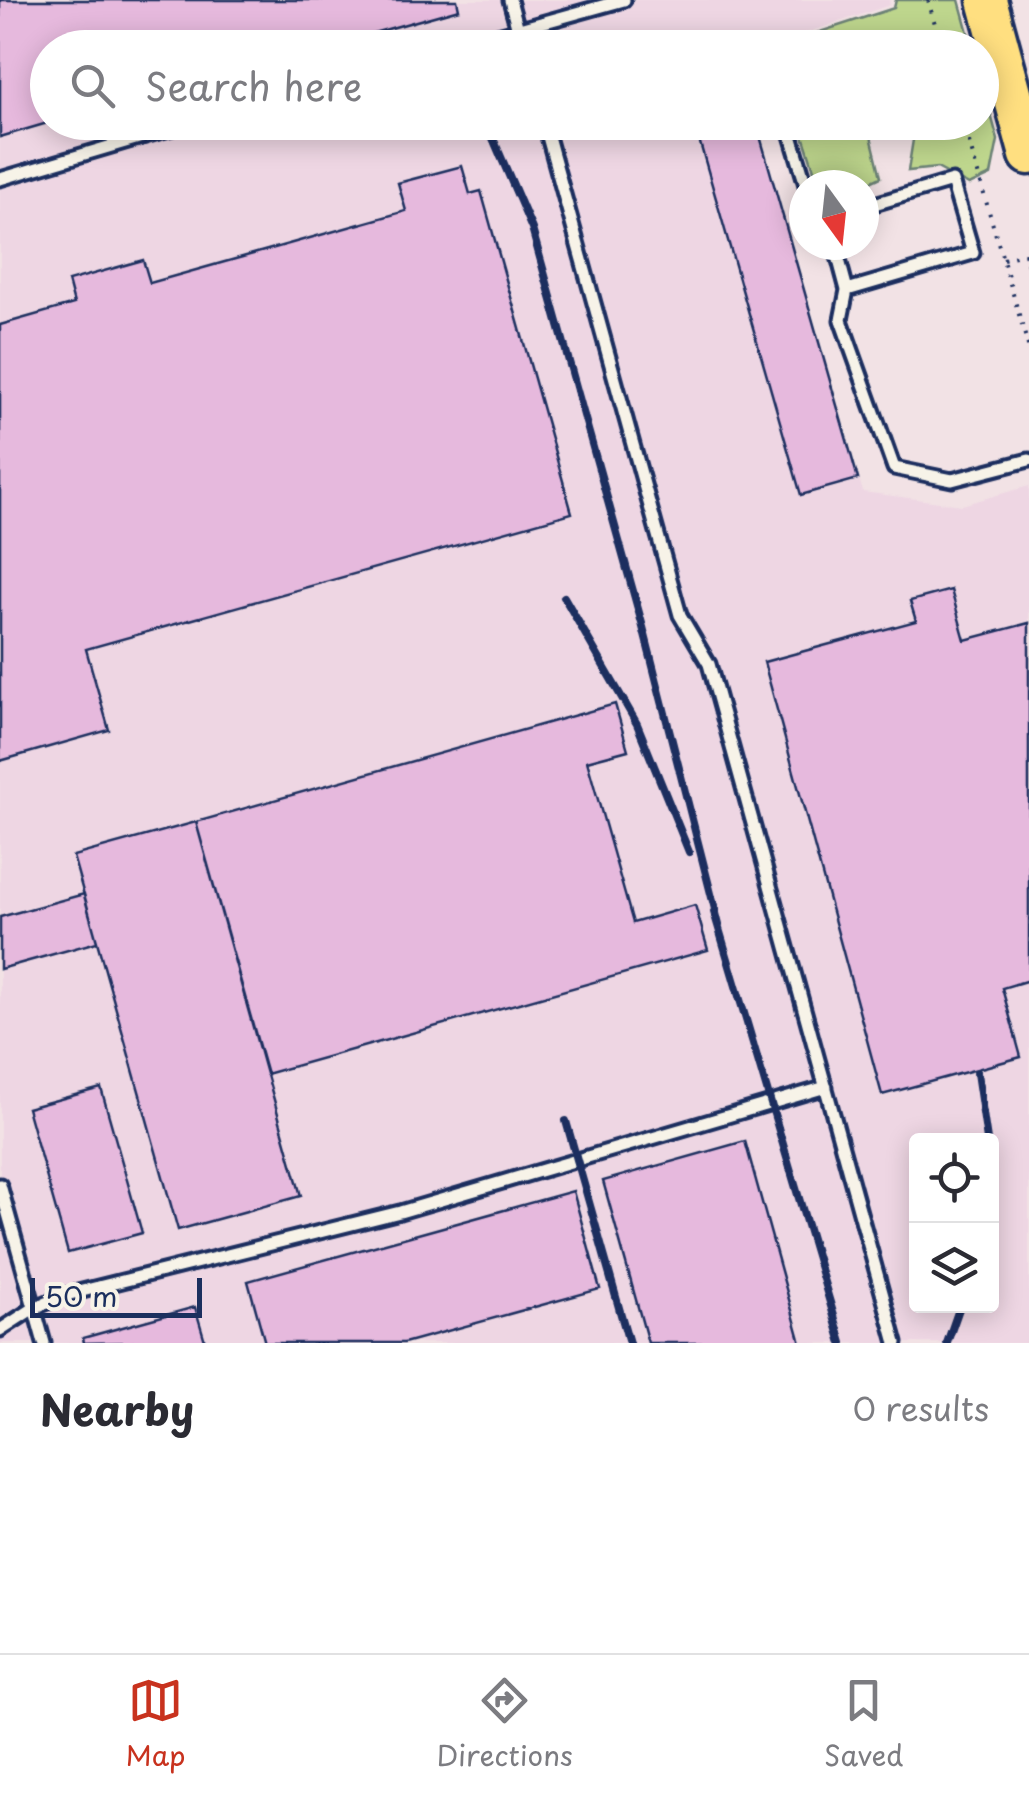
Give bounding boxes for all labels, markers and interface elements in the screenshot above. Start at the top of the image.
search box [30,30,999,140]
text: Search here [145,57,362,114]
icon: search [65,58,120,113]
north arrow [789,170,879,260]
map controls [909,1133,999,1313]
button: locate [909,1133,999,1223]
button: layers [909,1223,999,1313]
scale bar [30,1273,202,1318]
text: 50 m [45,1274,118,1317]
text: Nearby [40,1377,194,1440]
text: 0 results [853,1384,989,1432]
tab: Map [126,1673,185,1776]
tab: Directions [437,1673,573,1776]
tab: Saved [824,1673,903,1776]

